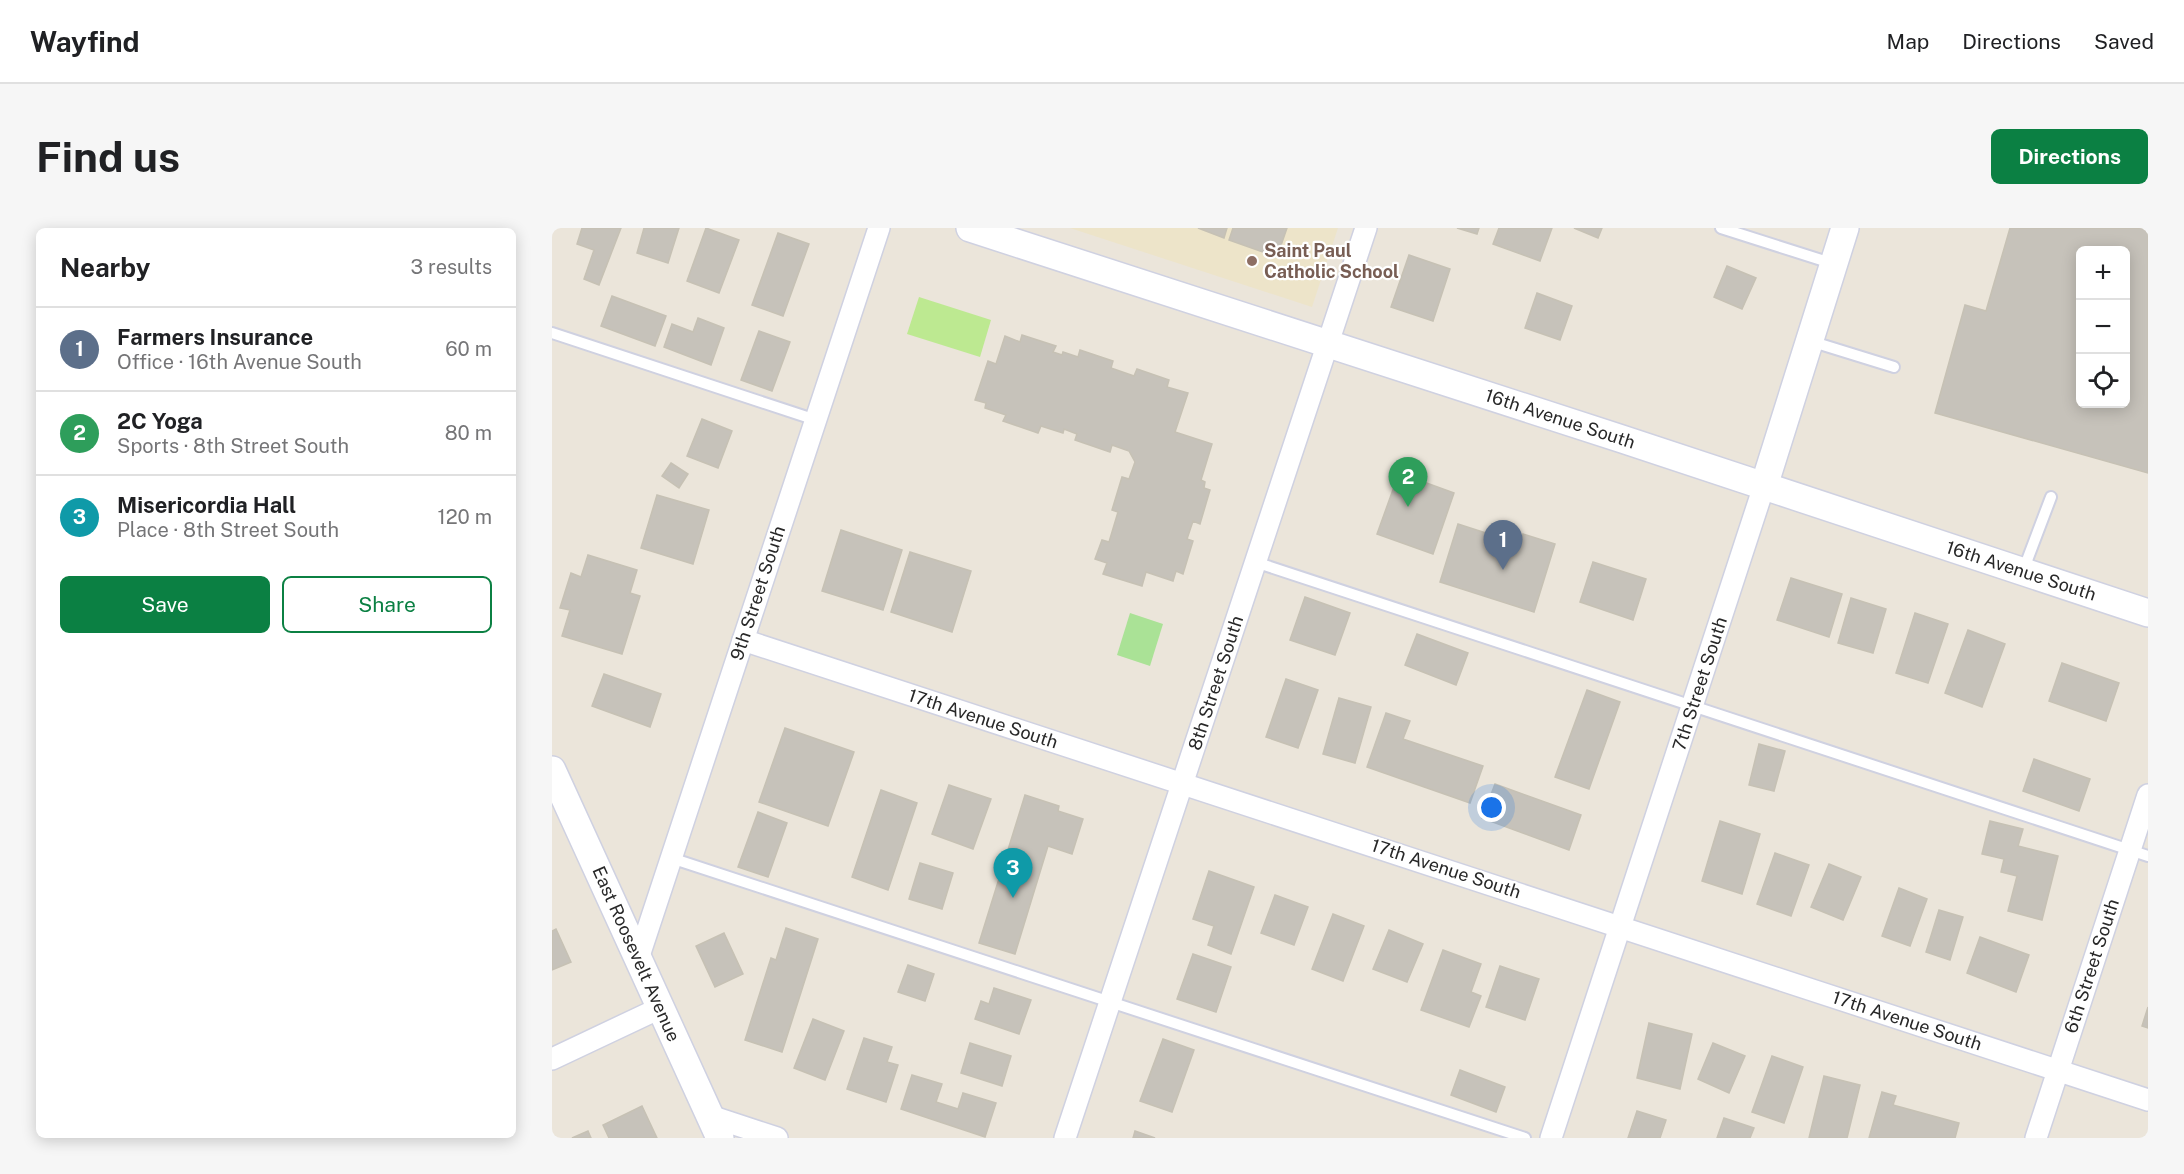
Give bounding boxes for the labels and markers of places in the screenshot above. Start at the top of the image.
place label: Saint Paul Catholic School [1264,240,1399,282]
marker: Saint Paul Catholic School [1245,254,1259,268]
pin: 2 [1388,458,1428,507]
pin: 1 [1484,520,1522,570]
pin: 3 [994,848,1032,898]

